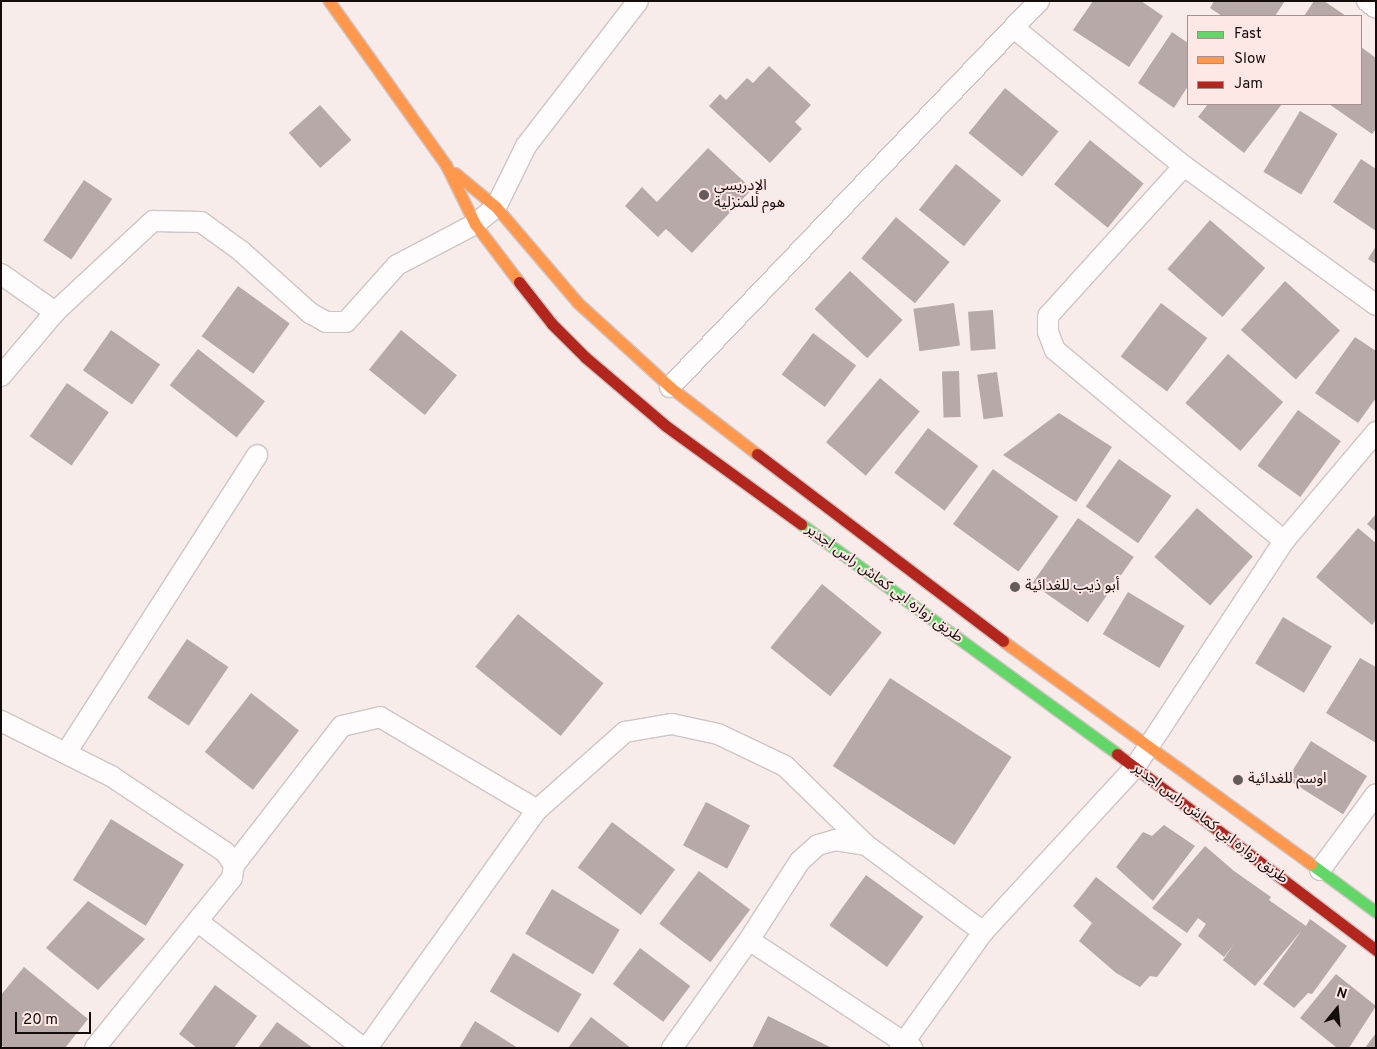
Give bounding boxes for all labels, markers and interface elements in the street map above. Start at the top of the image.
legend [1187,15,1362,105]
text: Fast [1234,25,1262,44]
text: Slow [1234,50,1266,69]
text: Jam [1234,75,1263,94]
place label: الإدريسي هوم للمنزلية [714,177,785,212]
marker: الإدريسي هوم للمنزلية [698,189,710,201]
street label: طريق زواره ابي كماش راس اجدير [802,521,966,647]
place label: أبو ذيب للغدائية [1025,578,1119,596]
marker: أبو ذيب للغدائية [1009,581,1021,593]
street label: طريق زواره ابي كماش راس اجدير [1129,760,1291,888]
place label: اوسم للغدائية [1248,771,1327,789]
marker: اوسم للغدائية [1232,774,1244,786]
north arrow [1312,984,1362,1034]
text: N [1334,985,1349,1004]
scale bar [18,1002,94,1034]
text: 20 m [23,1011,58,1030]

